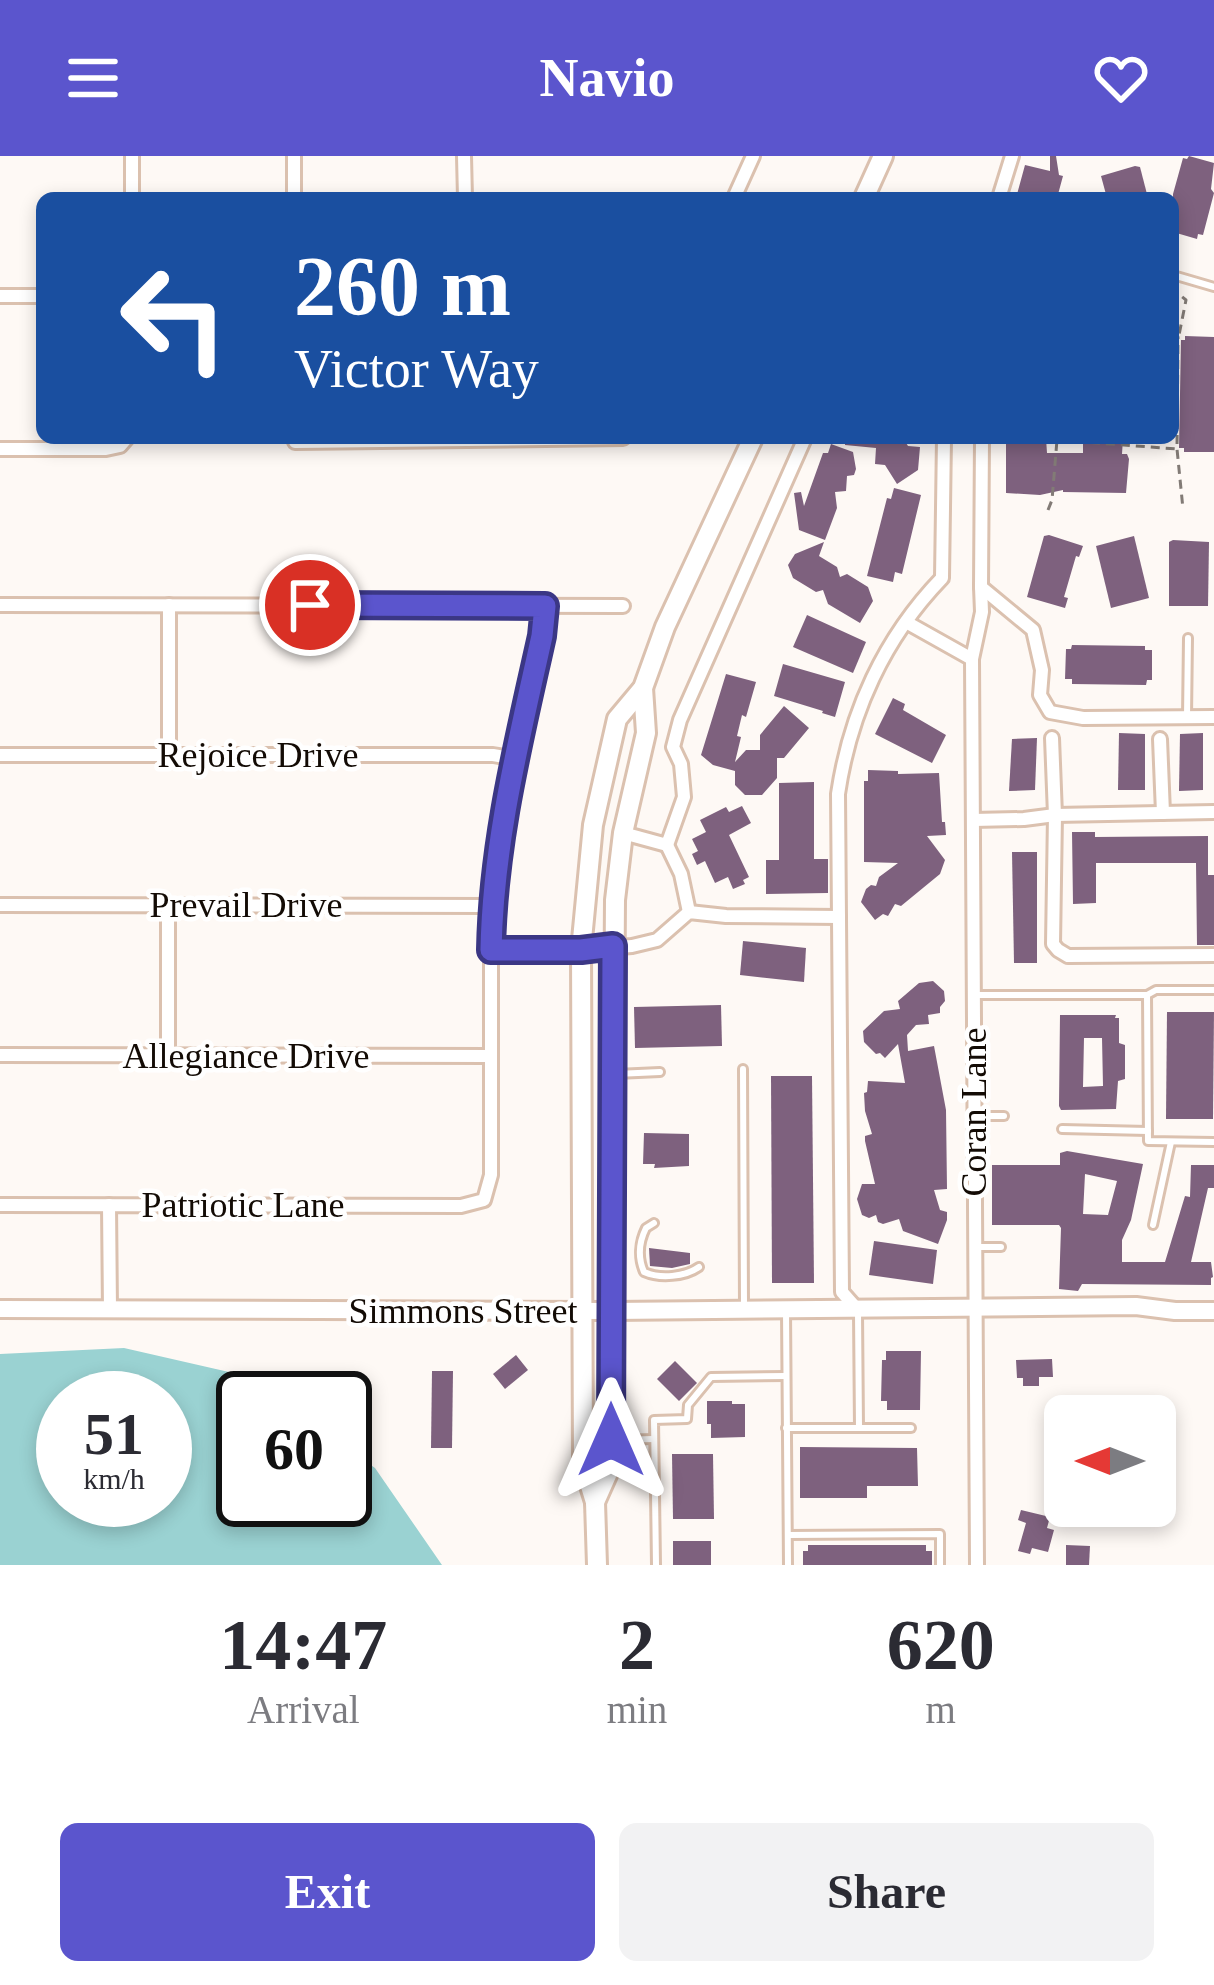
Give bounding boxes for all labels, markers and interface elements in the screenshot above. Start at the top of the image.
icon: menu [60,45,126,111]
icon: heart [1088,45,1154,111]
text: Navio [540,48,675,108]
icon: left [96,240,252,396]
text: 260 m [294,240,511,333]
text: Victor Way [294,339,539,399]
pin [259,554,361,656]
icon: arrive [277,572,343,638]
street label: Rejoice Drive [158,735,358,775]
street label: Prevail Drive [150,885,342,925]
street label: Coran Lane [954,1028,994,1196]
street label: Allegiance Drive [123,1036,369,1076]
street label: Patriotic Lane [142,1185,344,1225]
street label: Simmons Street [348,1291,578,1331]
speed limit sign: 60 [216,1371,372,1527]
position arrow [548,1377,674,1503]
north arrow [1044,1395,1176,1527]
map controls [1044,1395,1176,1527]
text: 51 [84,1401,144,1467]
text: km/h [83,1462,145,1495]
text: 14:47 [219,1605,387,1685]
text: 2 [619,1605,655,1685]
text: 620 [887,1605,995,1685]
text: Arrival [247,1688,360,1731]
text: min [607,1688,667,1731]
text: m [925,1688,956,1731]
button: Exit [60,1823,595,1961]
button: Share [619,1823,1154,1961]

